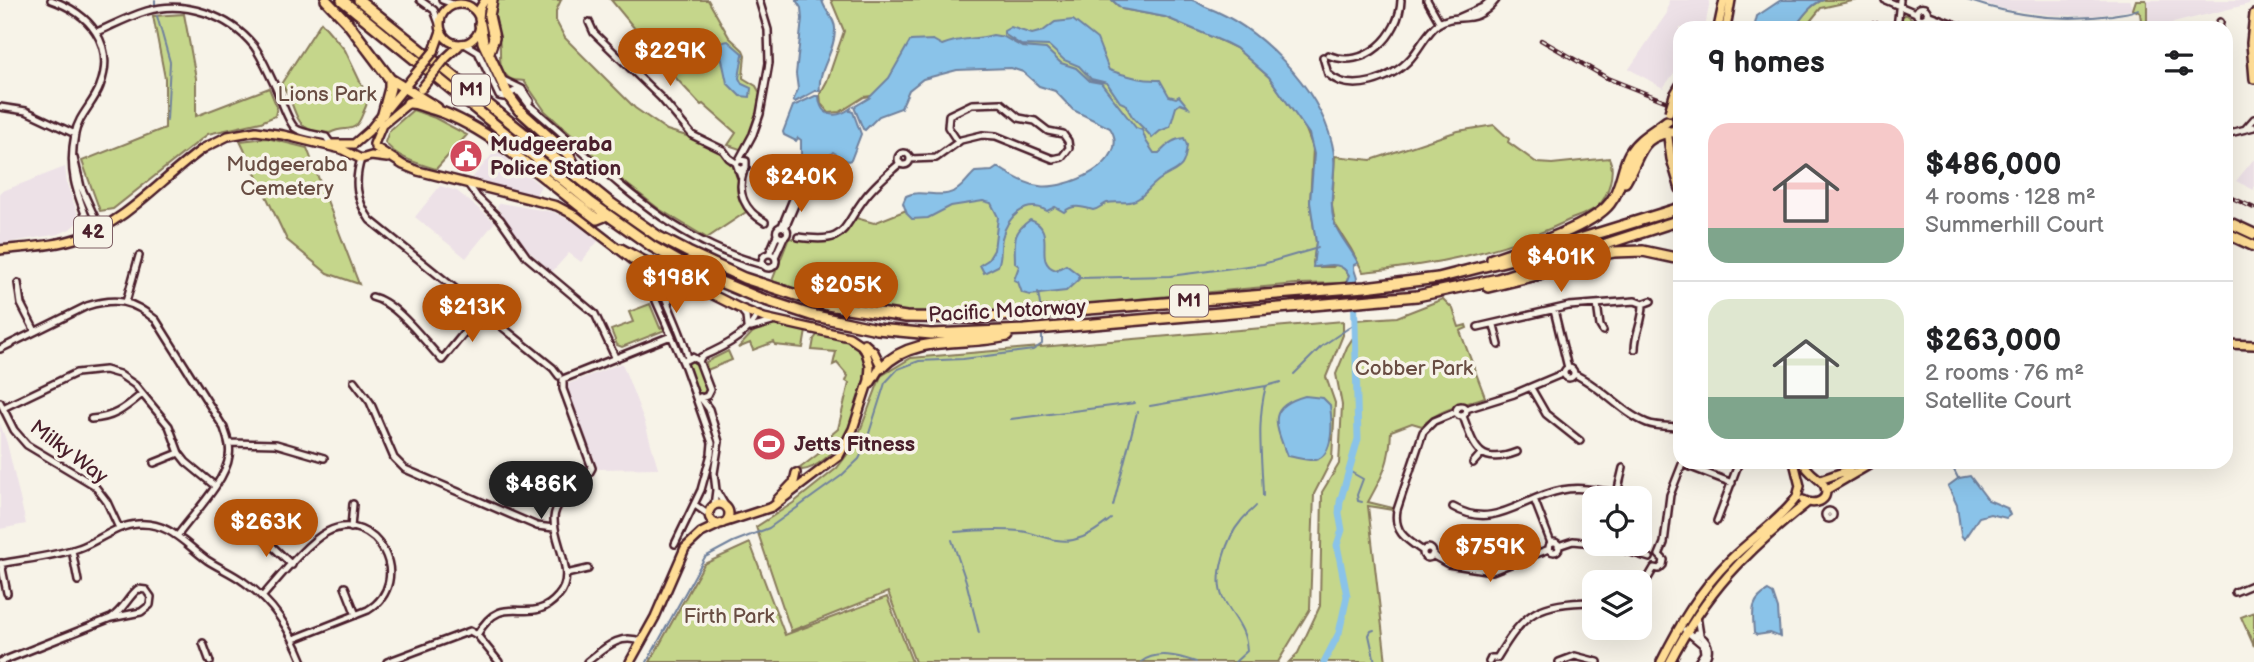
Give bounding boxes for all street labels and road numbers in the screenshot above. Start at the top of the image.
road number: M1 [452,74,490,106]
road number: 42 [74,216,112,248]
road number: M1 [1170,286,1208,316]
street label: Pacific Motorway [928,294,1087,328]
street label: Milky Way [25,415,113,490]

